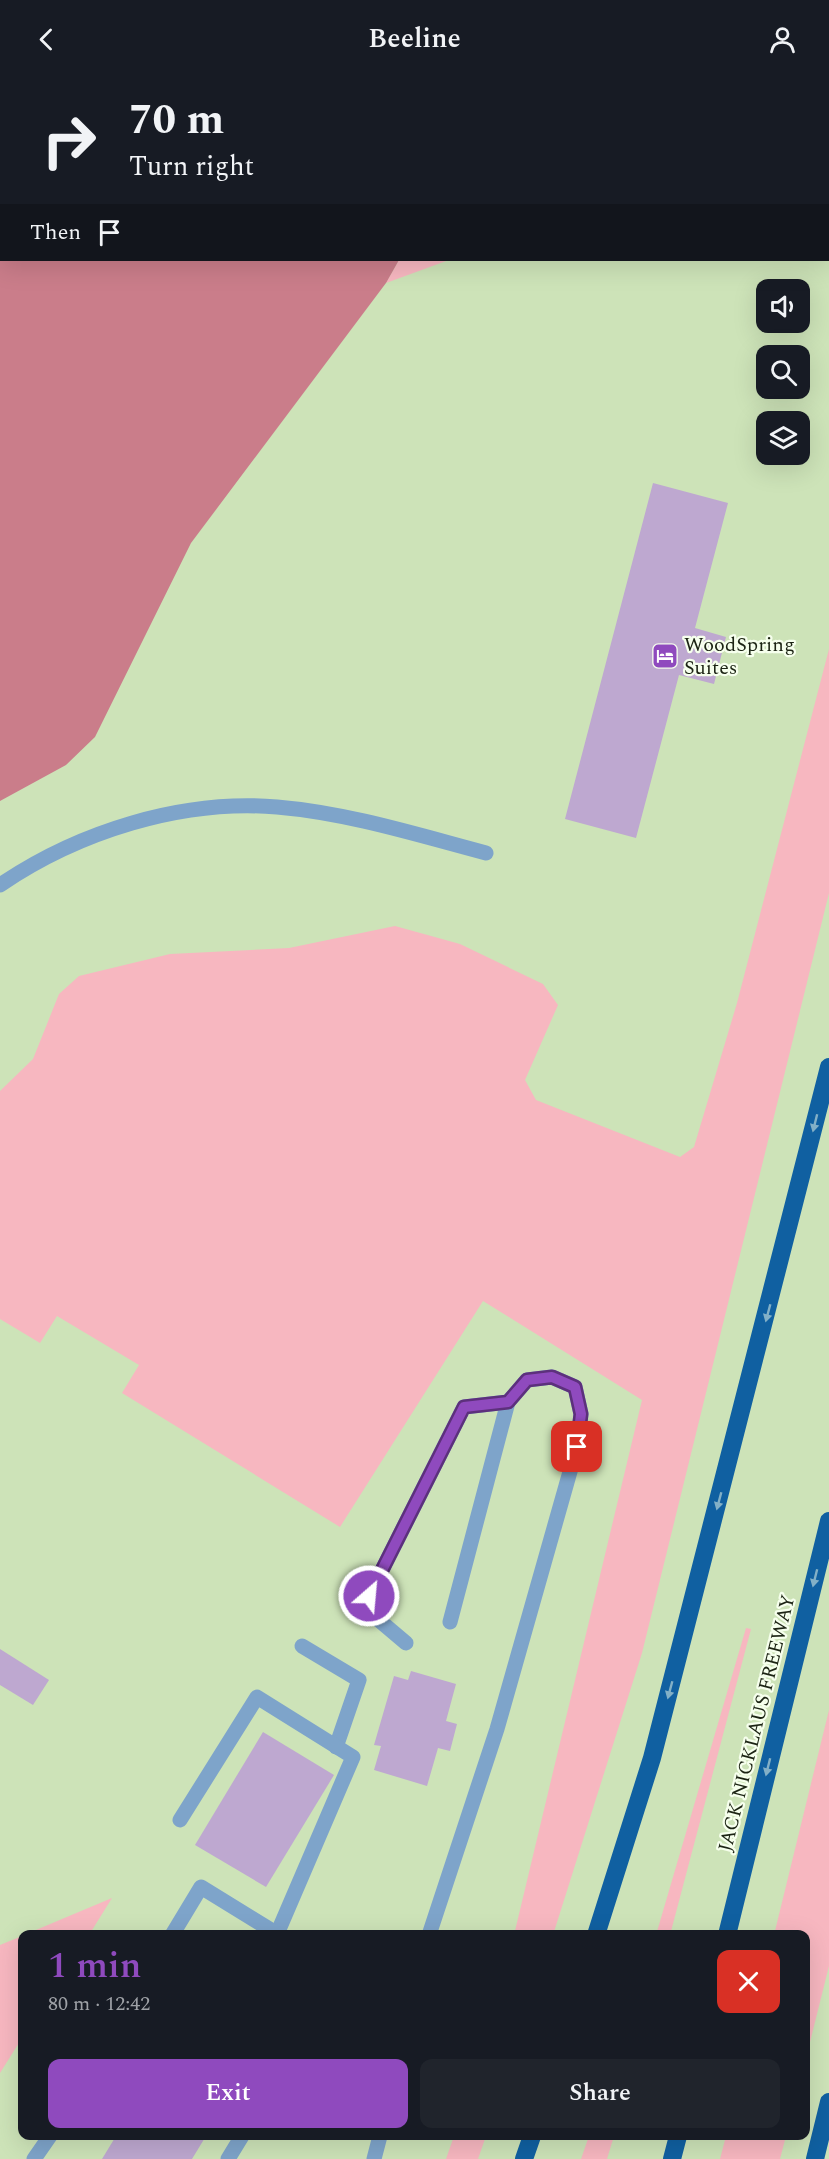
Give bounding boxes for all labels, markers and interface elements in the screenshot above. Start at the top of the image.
text: Beeline [368,18,461,60]
icon: back [30,23,63,56]
icon: person [766,23,799,56]
text: 70 m [129,89,224,152]
icon: right [30,102,108,180]
text: Turn right [129,146,254,188]
text: Then [30,216,81,249]
icon: arrive [93,216,126,249]
map controls [756,279,810,465]
button: sound [756,279,810,333]
button: search [756,345,810,399]
button: layers [756,411,810,465]
place label: WoodSpring Suites [684,630,795,683]
hotel icon: WoodSpring Suites [650,641,680,671]
one-way arrow [810,1114,820,1133]
one-way arrow [762,1303,772,1322]
pin [551,1421,602,1472]
icon: arrive [560,1430,593,1463]
one-way arrow [713,1492,723,1510]
position arrow [337,1564,401,1628]
one-way arrow [810,1568,820,1587]
street label: JACK NICKLAUS FREEWAY [710,1591,803,1855]
one-way arrow [664,1681,674,1699]
one-way arrow [763,1758,773,1776]
text: 1 min [48,1939,141,1994]
button: close [717,1950,780,2013]
text: 80 m · 12:42 [48,1989,150,2019]
button: Exit [48,2059,408,2128]
button: Share [420,2059,780,2128]

